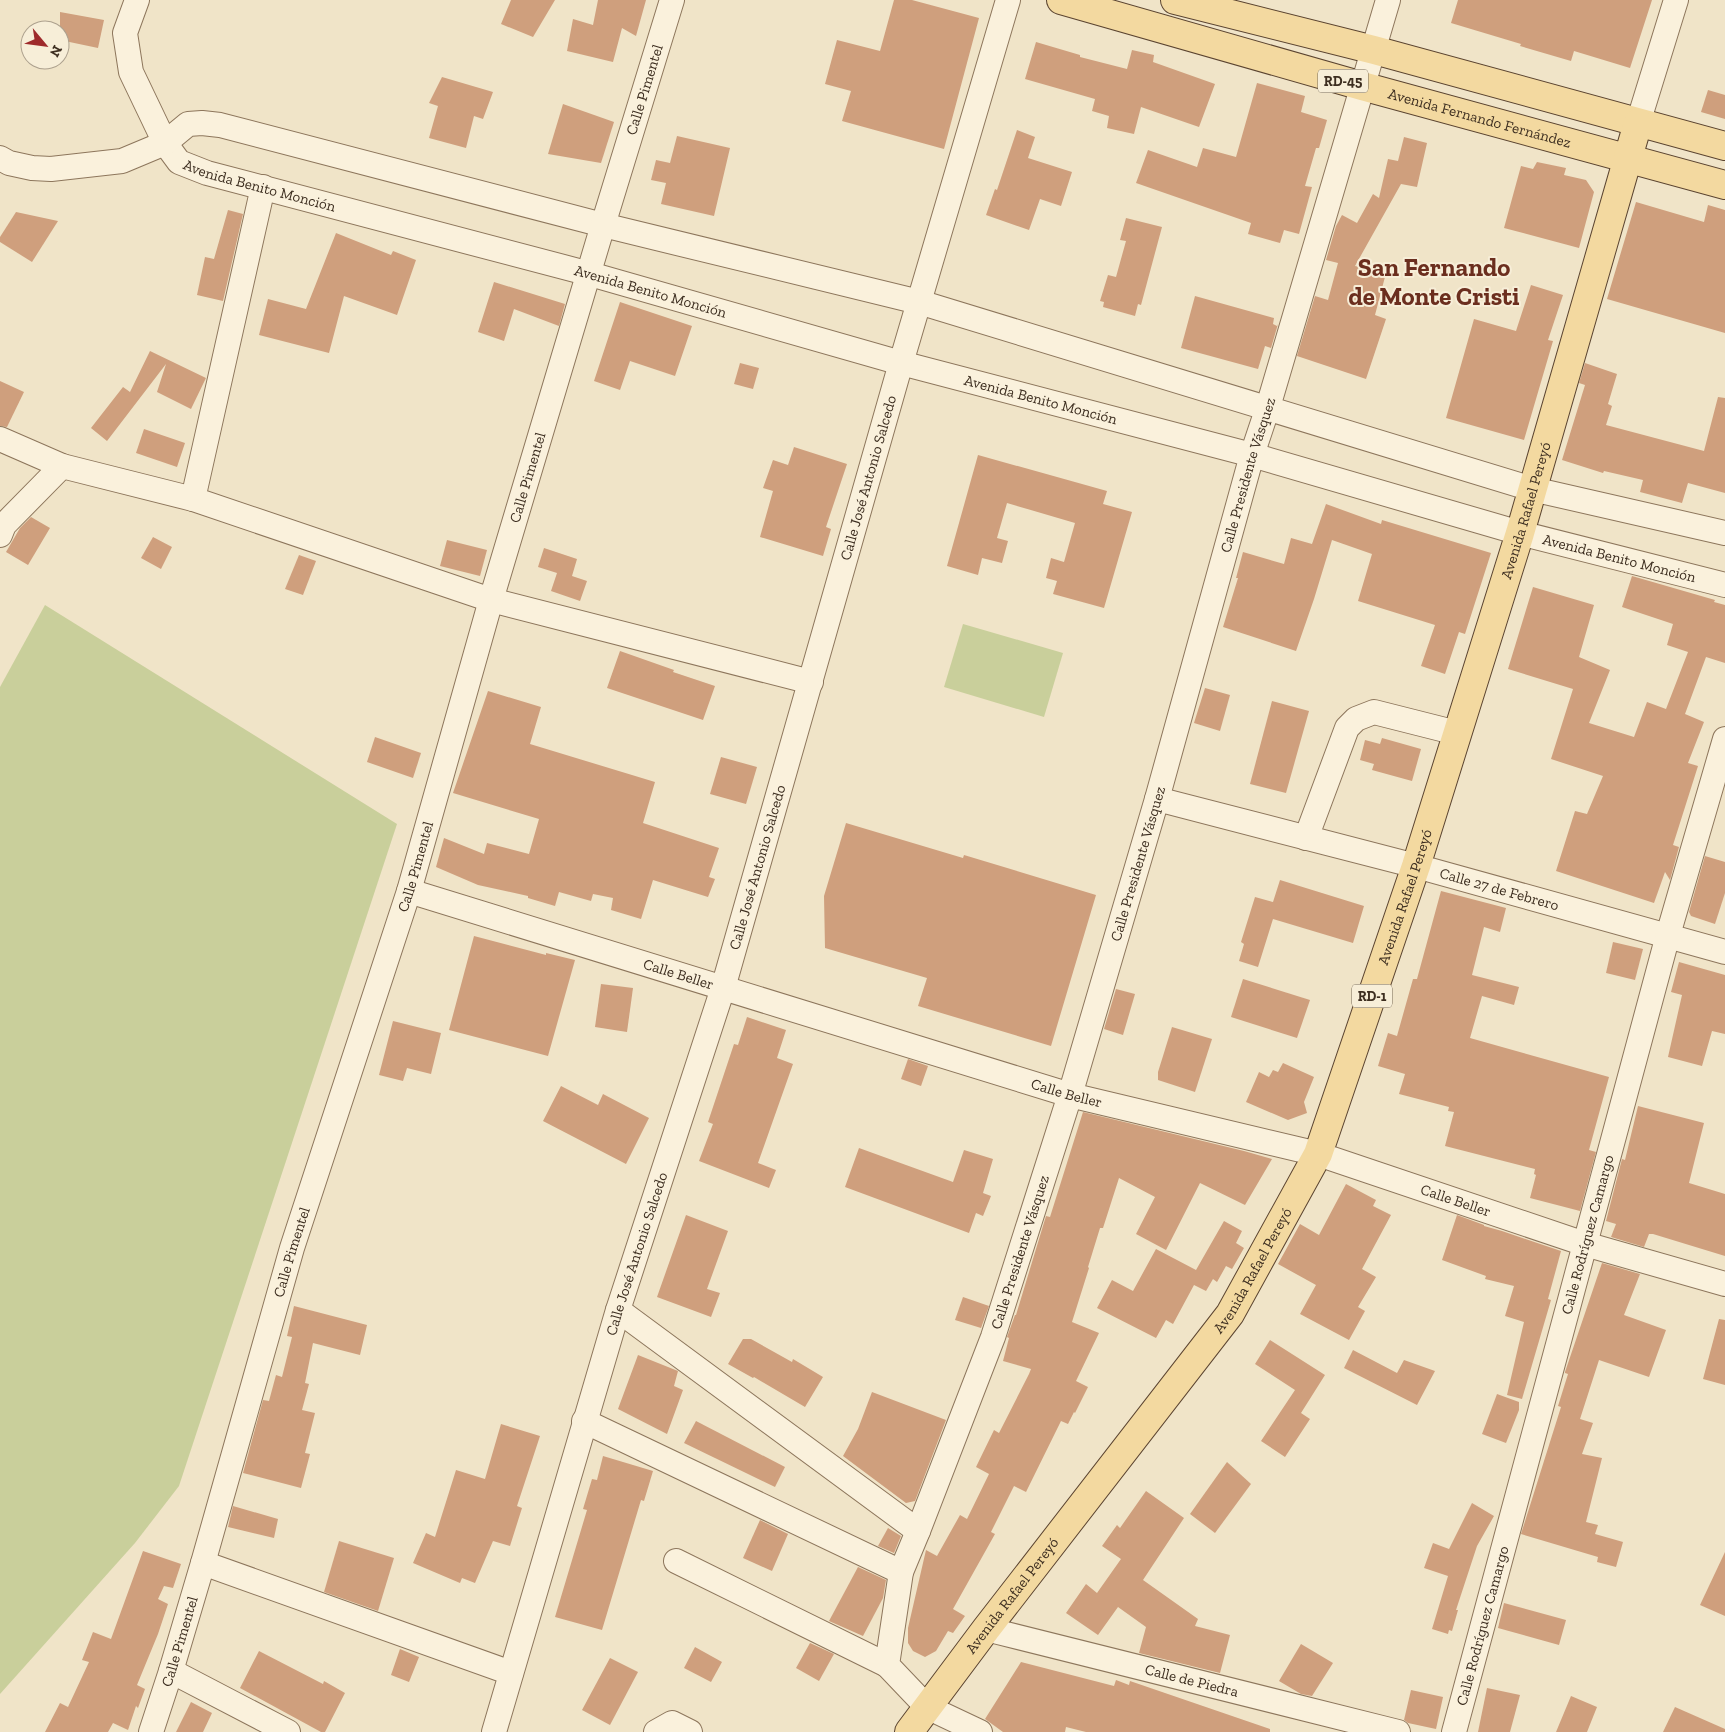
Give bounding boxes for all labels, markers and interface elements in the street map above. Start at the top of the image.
north arrow [20,20,70,70]
text: N [46,42,66,60]
street label: Calle Pimentel [622,42,667,137]
road number: RD-45 [1318,70,1368,92]
street label: Avenida Fernando Fernández [1386,85,1573,152]
street label: Avenida Benito Monción [181,156,338,216]
district label: San Fernando de Monte Cristi [1348,252,1520,311]
street label: Avenida Benito Monción [572,261,729,322]
street label: Avenida Benito Monción [962,371,1120,428]
street label: Calle José Antonio Salcedo [836,393,900,562]
street label: Calle Presidente Vásquez [1217,395,1279,555]
street label: Calle Pimentel [506,430,550,525]
street label: Avenida Rafael Pereyó [1497,440,1555,581]
street label: Avenida Benito Monción [1541,530,1698,586]
street label: Calle José Antonio Salcedo [725,783,789,952]
street label: Calle Presidente Vásquez [1107,784,1169,943]
street label: Calle Pimentel [394,819,437,914]
street label: Avenida Rafael Pereyó [1374,827,1436,967]
street label: Calle 27 de Febrero [1438,864,1561,914]
street label: Calle Beller [641,955,716,994]
road number: RD-1 [1352,984,1392,1008]
street label: Calle Beller [1029,1075,1104,1111]
street label: Calle Rodríguez Camargo [1558,1153,1618,1316]
street label: Calle José Antonio Salcedo [602,1170,671,1338]
street label: Calle Presidente Vásquez [987,1173,1053,1332]
street label: Calle Beller [1418,1180,1493,1221]
street label: Avenida Rafael Pereyó [1209,1204,1296,1337]
street label: Calle Pimentel [269,1205,314,1299]
street label: Avenida Rafael Pereyó [962,1534,1063,1657]
street label: Calle Rodríguez Camargo [1453,1544,1513,1708]
street label: Calle Pimentel [157,1594,202,1689]
street label: Calle de Piedra [1143,1660,1240,1701]

